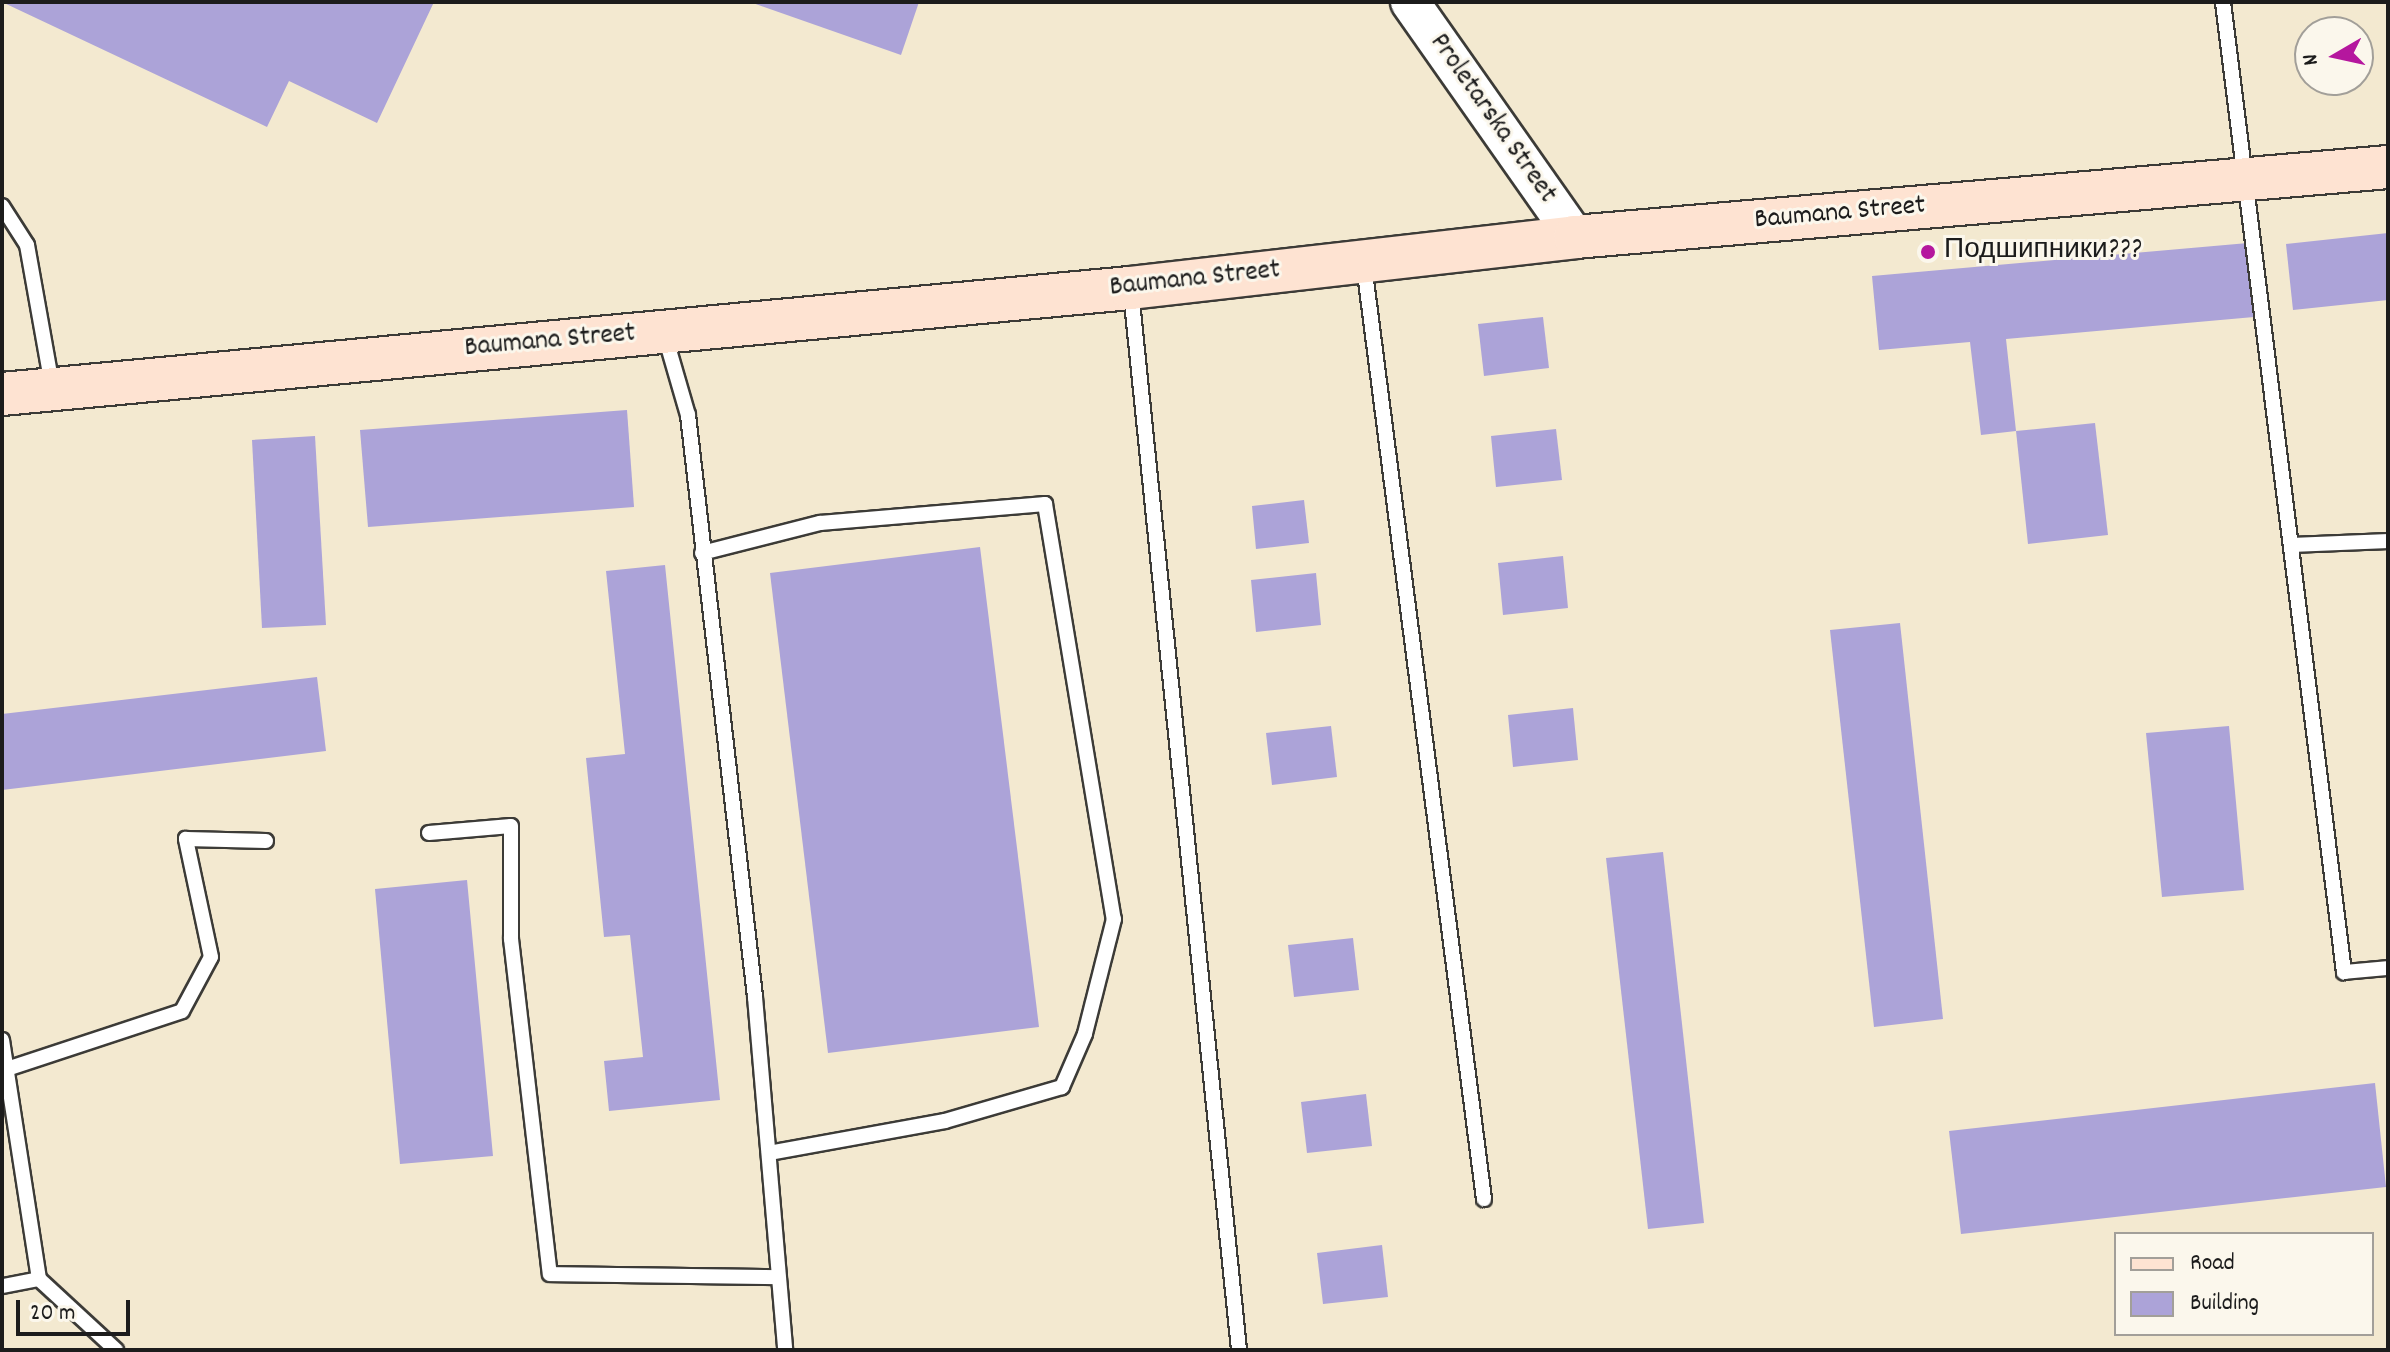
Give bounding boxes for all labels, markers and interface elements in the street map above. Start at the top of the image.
north arrow [2294,16,2374,96]
street label: Proletarska Street [1421,28,1563,210]
text: N [2296,52,2328,67]
street label: Baumana Street [1753,190,1927,238]
place label: Подшипники??? [1944,235,2142,269]
marker: Подшипники??? [1919,243,1937,261]
street label: Baumana Street [1108,254,1282,306]
street label: Baumana Street [463,318,637,366]
legend [2114,1232,2374,1336]
text: Road [2190,1247,2235,1281]
scale bar [20,1284,134,1334]
text: Building [2190,1287,2259,1321]
text: 20 m [30,1297,76,1331]

